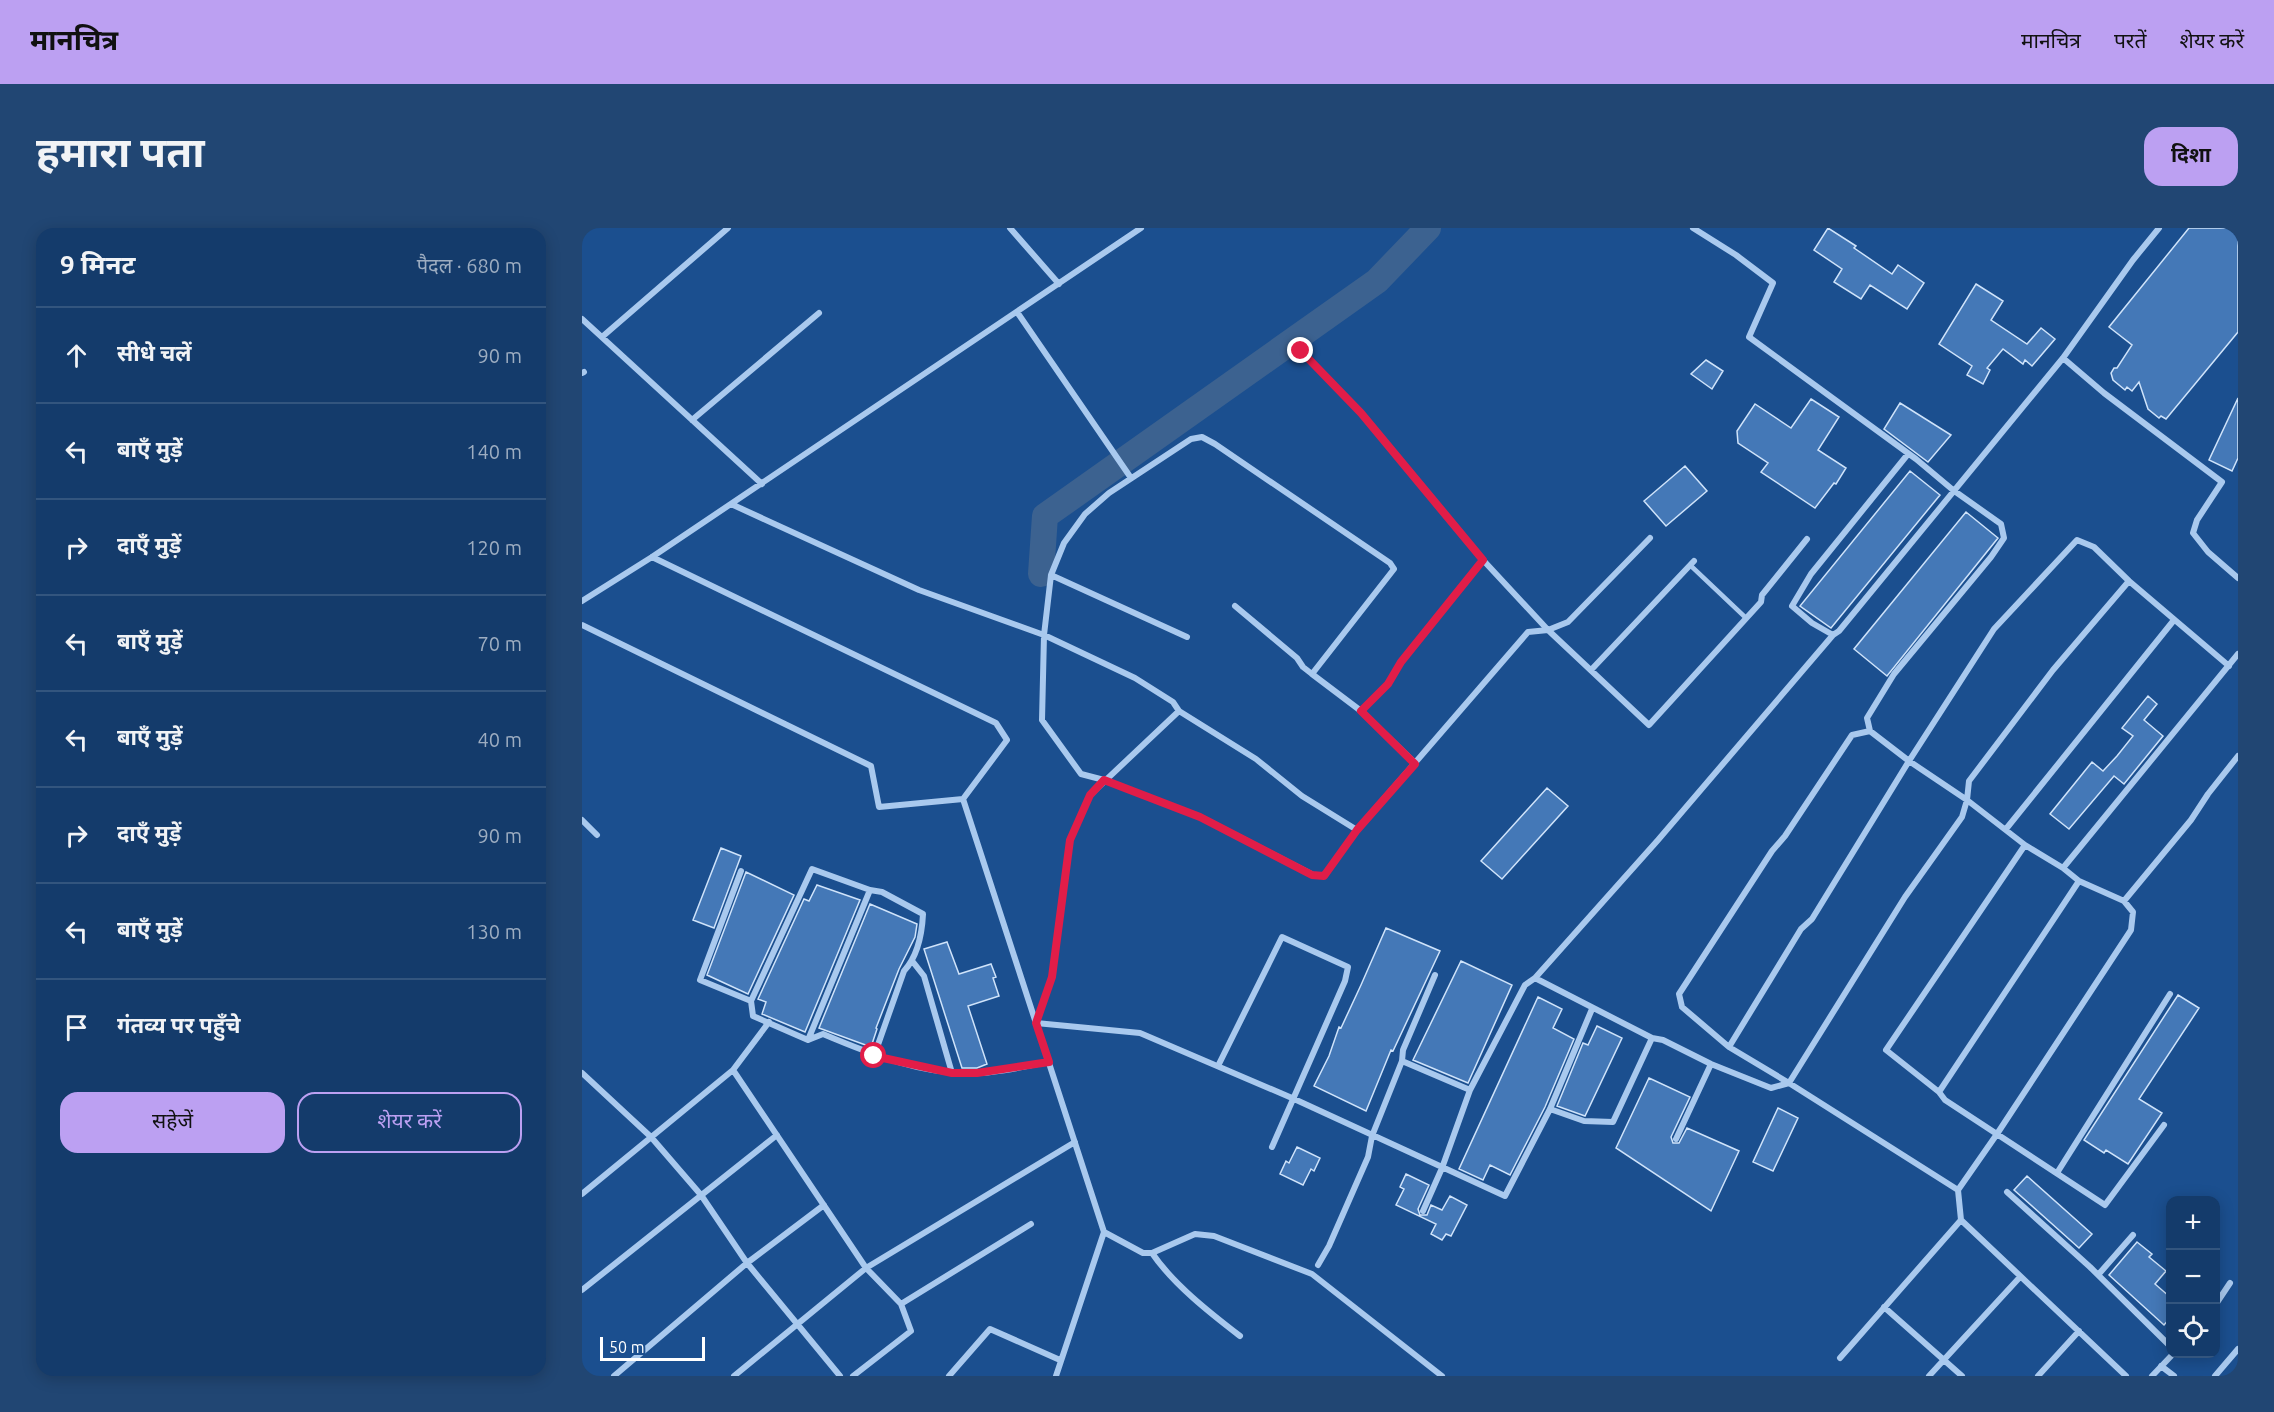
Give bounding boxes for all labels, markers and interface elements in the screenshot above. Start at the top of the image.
text: मानचित्र [30,24,118,55]
text: मानचित्र [2021,28,2081,52]
text: परतें [2114,28,2146,52]
text: शेयर करें [2179,28,2244,52]
button: दिशा [2144,127,2238,186]
text: हमारा पता [36,128,205,175]
text: 9 मिनट [60,250,135,279]
text: पैदल · 680 m [417,254,522,277]
route end [1287,337,1313,363]
icon: ahead [60,339,93,372]
text: सीधे चलें [117,340,192,365]
text: 90 m [478,344,522,367]
icon: left [60,435,93,468]
text: बाएँ मुड़ें [117,436,183,461]
text: 140 m [466,440,522,463]
icon: right [60,531,93,564]
text: दाएँ मुड़ें [117,532,181,557]
text: 120 m [466,536,522,559]
icon: left [60,627,93,660]
text: बाएँ मुड़ें [117,628,183,653]
text: 70 m [478,632,522,655]
icon: left [60,723,93,756]
text: बाएँ मुड़ें [117,724,183,749]
text: 40 m [478,728,522,751]
icon: right [60,819,93,852]
text: दाएँ मुड़ें [117,820,181,845]
text: 90 m [478,824,522,847]
icon: left [60,915,93,948]
text: बाएँ मुड़ें [117,916,183,941]
text: 130 m [466,920,522,943]
icon: arrive [60,1011,93,1044]
text: गंतव्य पर पहुँचे [117,1012,241,1037]
route start [860,1042,886,1068]
button: सहेजें [60,1092,285,1153]
button: शेयर करें [297,1092,522,1153]
map controls [2166,1196,2220,1358]
button: + [2166,1196,2220,1250]
button: − [2166,1250,2220,1304]
button: locate [2166,1304,2220,1358]
scale bar [600,1334,705,1362]
text: 50 m [609,1338,645,1356]

